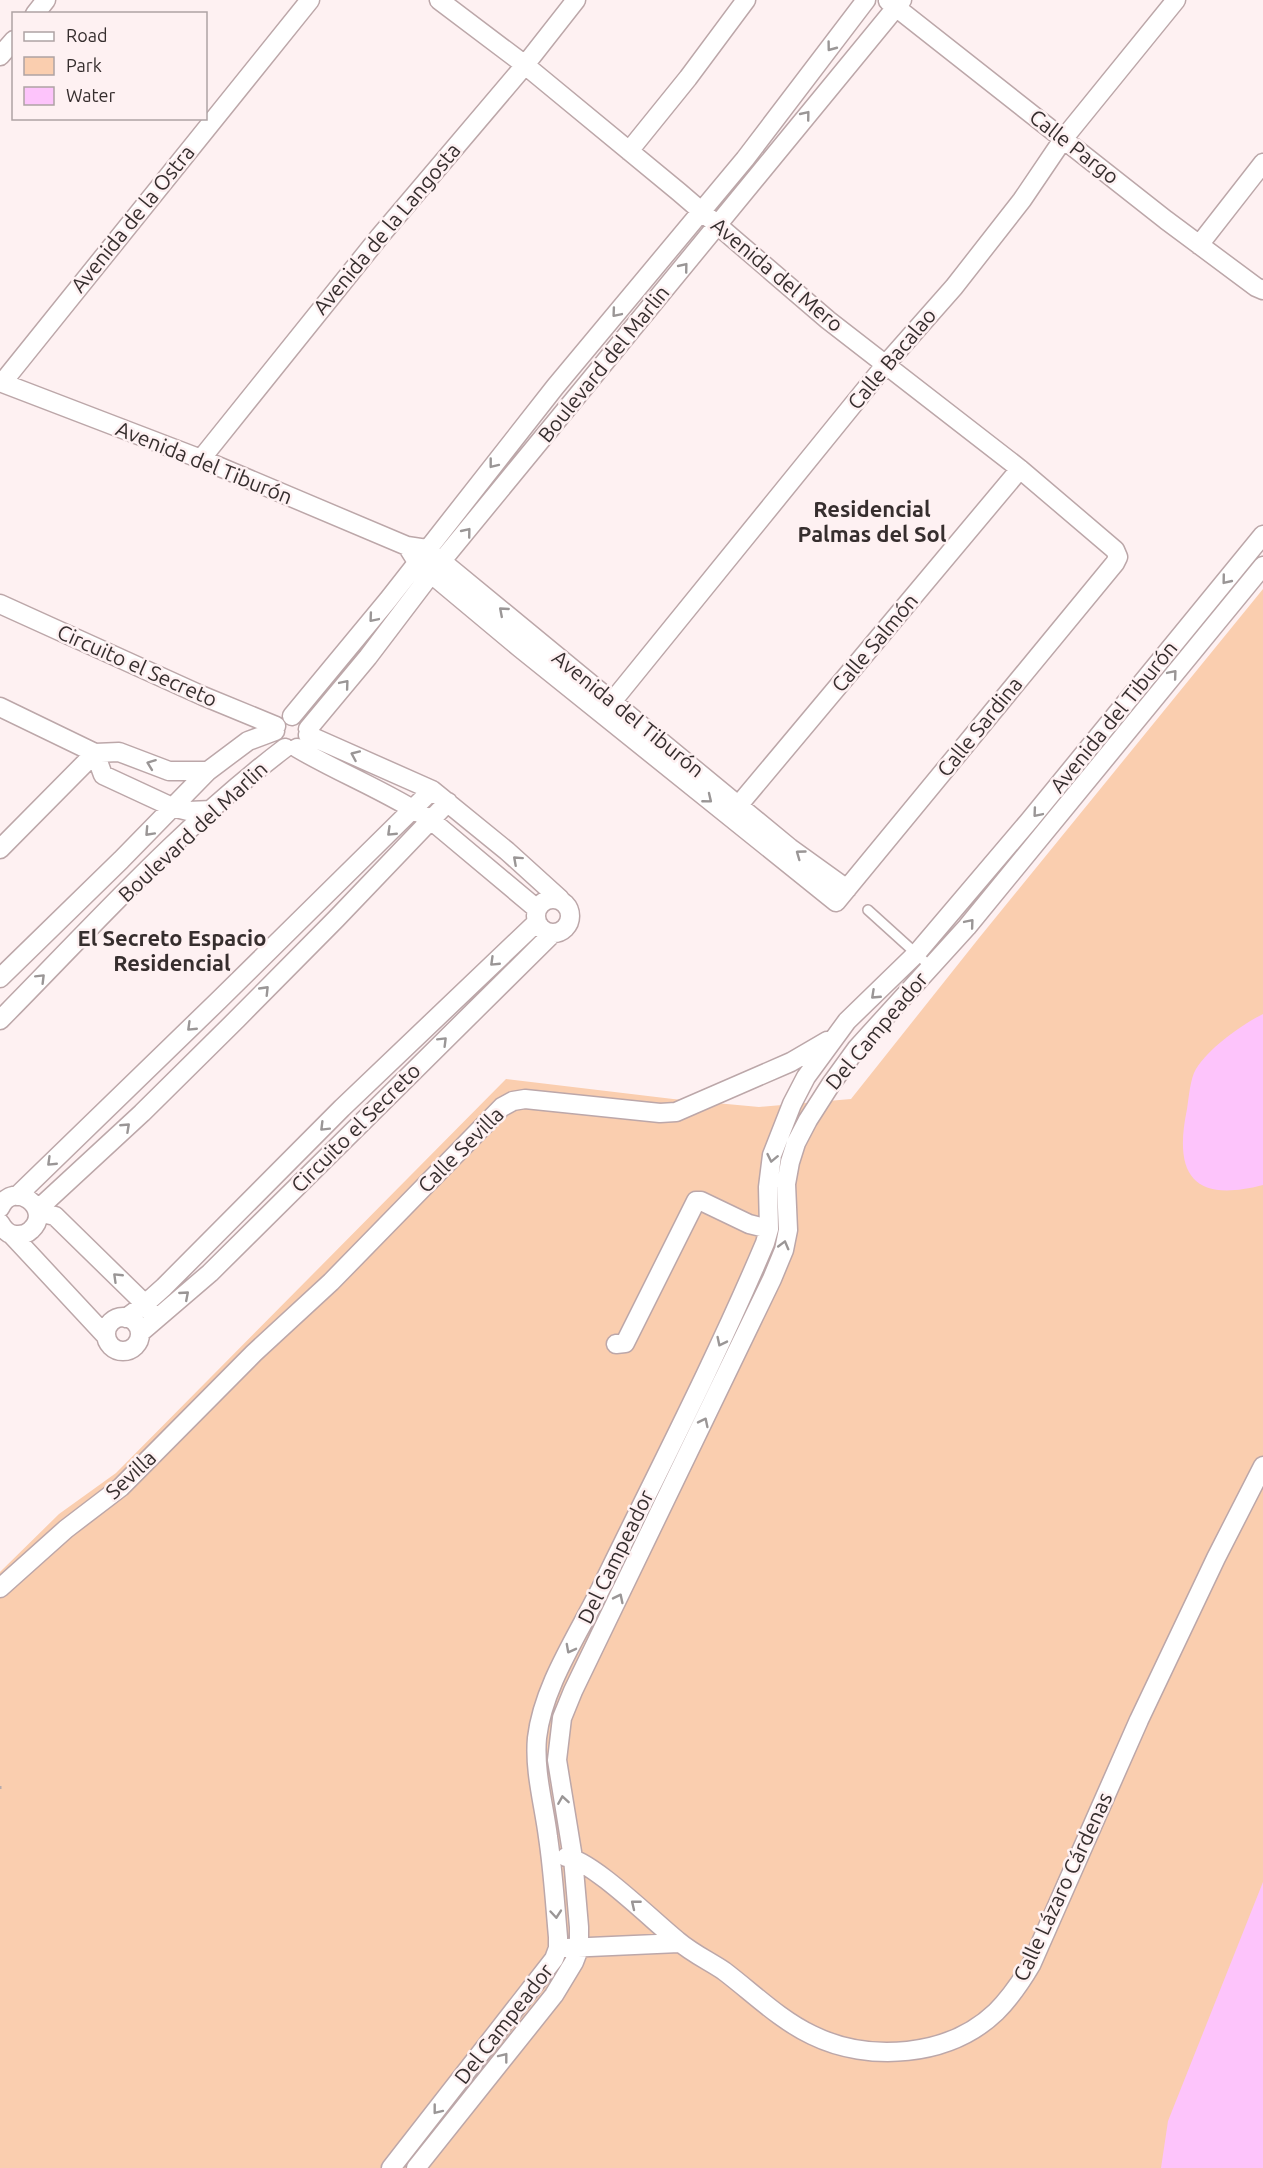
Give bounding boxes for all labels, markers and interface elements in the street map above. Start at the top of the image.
legend [12,12,207,120]
text: Road [66,25,108,45]
one-way arrow [827,40,838,51]
text: Park [66,55,102,75]
text: Water [66,85,116,105]
street label: Calle Pargo [1025,104,1124,188]
one-way arrow [799,111,810,122]
street label: Avenida de la Langosta [308,138,465,319]
street label: Avenida de la Ostra [66,140,199,297]
street label: Avenida del Mero [707,212,848,336]
one-way arrow [676,263,687,274]
street label: Boulevard del Marlin [533,280,674,447]
street label: Calle Bacalao [842,303,940,414]
one-way arrow [613,306,624,317]
street label: Avenida del Tiburón [113,416,296,508]
one-way arrow [489,458,500,469]
district label: Residencial Palmas del Sol [798,496,947,546]
one-way arrow [459,528,470,539]
one-way arrow [1223,573,1234,584]
street label: Calle Salmón [826,588,922,696]
one-way arrow [499,607,510,618]
one-way arrow [369,611,380,622]
street label: Circuito el Secreto [54,619,221,711]
street label: Avenida del Tiburón [1045,636,1182,797]
street label: Avenida del Tiburón [548,645,709,782]
one-way arrow [1166,670,1177,681]
street label: Calle Sardina [932,672,1027,781]
one-way arrow [338,680,349,691]
one-way arrow [350,750,361,762]
street label: Boulevard del Marlin [113,756,272,906]
one-way arrow [146,759,157,771]
one-way arrow [701,792,712,803]
one-way arrow [1033,806,1044,817]
one-way arrow [145,824,156,835]
one-way arrow [388,824,399,835]
one-way arrow [795,851,806,862]
one-way arrow [513,856,524,867]
one-way arrow [963,919,974,930]
district label: El Secreto Espacio Residencial [78,925,266,975]
one-way arrow [491,955,501,966]
street label: Del Campeador [820,967,932,1094]
one-way arrow [34,975,45,986]
one-way arrow [258,987,269,997]
one-way arrow [871,988,881,999]
one-way arrow [188,1019,199,1030]
one-way arrow [436,1037,447,1048]
street label: Circuito el Secreto [286,1058,425,1197]
street label: Calle Sevilla [413,1102,508,1197]
one-way arrow [320,1119,331,1130]
one-way arrow [120,1123,130,1134]
one-way arrow [767,1153,780,1163]
one-way arrow [48,1155,58,1166]
one-way arrow [777,1240,790,1250]
one-way arrow [114,1274,125,1285]
one-way arrow [178,1291,189,1302]
one-way arrow [716,1336,728,1347]
one-way arrow [697,1418,708,1429]
street label: Sevilla [100,1445,160,1503]
street label: Del Campeador [572,1486,658,1627]
one-way arrow [612,1593,624,1604]
one-way arrow [566,1643,577,1653]
street label: Calle Lázaro Cárdenas [1008,1788,1116,1985]
one-way arrow [557,1795,570,1805]
one-way arrow [631,1900,642,1911]
one-way arrow [549,1909,562,1918]
street label: Del Campeador [449,1959,558,2088]
one-way arrow [497,2052,508,2063]
one-way arrow [433,2103,444,2114]

